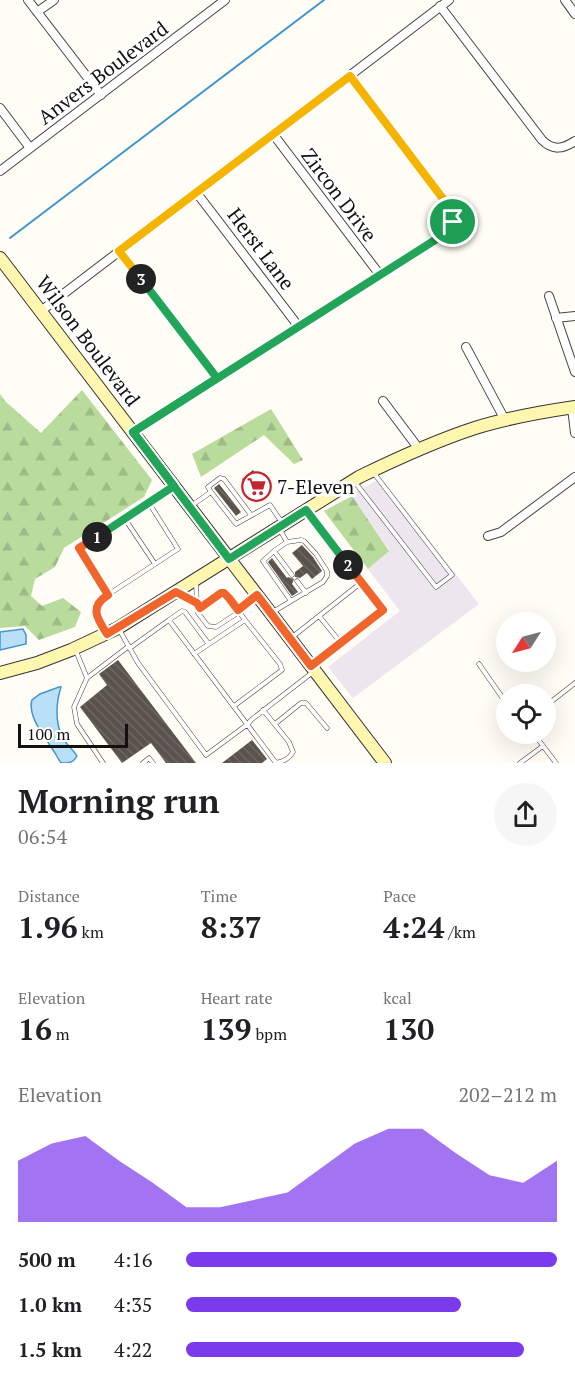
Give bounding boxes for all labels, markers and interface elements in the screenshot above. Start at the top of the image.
street label: Anvers Boulevard [32,15,173,130]
street label: Zircon Drive [295,142,383,247]
pin [427,196,478,247]
street label: Herst Lane [222,202,301,295]
icon: arrive [436,205,469,238]
pin: 3 [126,264,156,294]
text: 3 [136,268,146,290]
street label: Wilson Boulevard [30,270,146,411]
supermarket icon: 7-Eleven [240,471,272,503]
place label: 7-Eleven [277,473,354,500]
pin: 1 [82,522,112,552]
text: 1 [92,526,102,548]
pin: 2 [333,550,363,580]
text: 2 [343,554,353,576]
north arrow [496,612,556,672]
map controls [496,612,556,744]
button: locate [496,684,556,744]
scale bar [18,721,128,748]
text: 100 m [27,723,70,745]
text: Morning run [18,779,220,822]
button: share [494,783,557,846]
text: 06:54 [18,823,67,850]
text: Distance [18,885,80,907]
text: Time [201,885,237,907]
text: Pace [383,885,416,907]
text: 1.96 [18,907,78,947]
text: 8:37 [201,907,262,947]
text: 4:24 [383,907,444,947]
text: km [78,921,104,943]
text: /km [444,921,476,943]
text: Elevation [18,987,85,1009]
text: Heart rate [201,987,273,1009]
text: kcal [383,987,412,1009]
text: 16 [18,1009,52,1049]
text: 139 [201,1009,252,1049]
text: 130 [383,1009,434,1049]
text: m [52,1023,70,1045]
text: bpm [252,1023,287,1045]
text: Elevation [18,1081,102,1108]
text: 202–212 m [458,1081,557,1108]
text: 500 m [18,1246,76,1273]
text: 4:16 [114,1246,153,1273]
text: 1.0 km [18,1291,82,1318]
text: 4:35 [114,1291,153,1318]
text: 1.5 km [18,1336,82,1363]
text: 4:22 [114,1336,153,1363]

